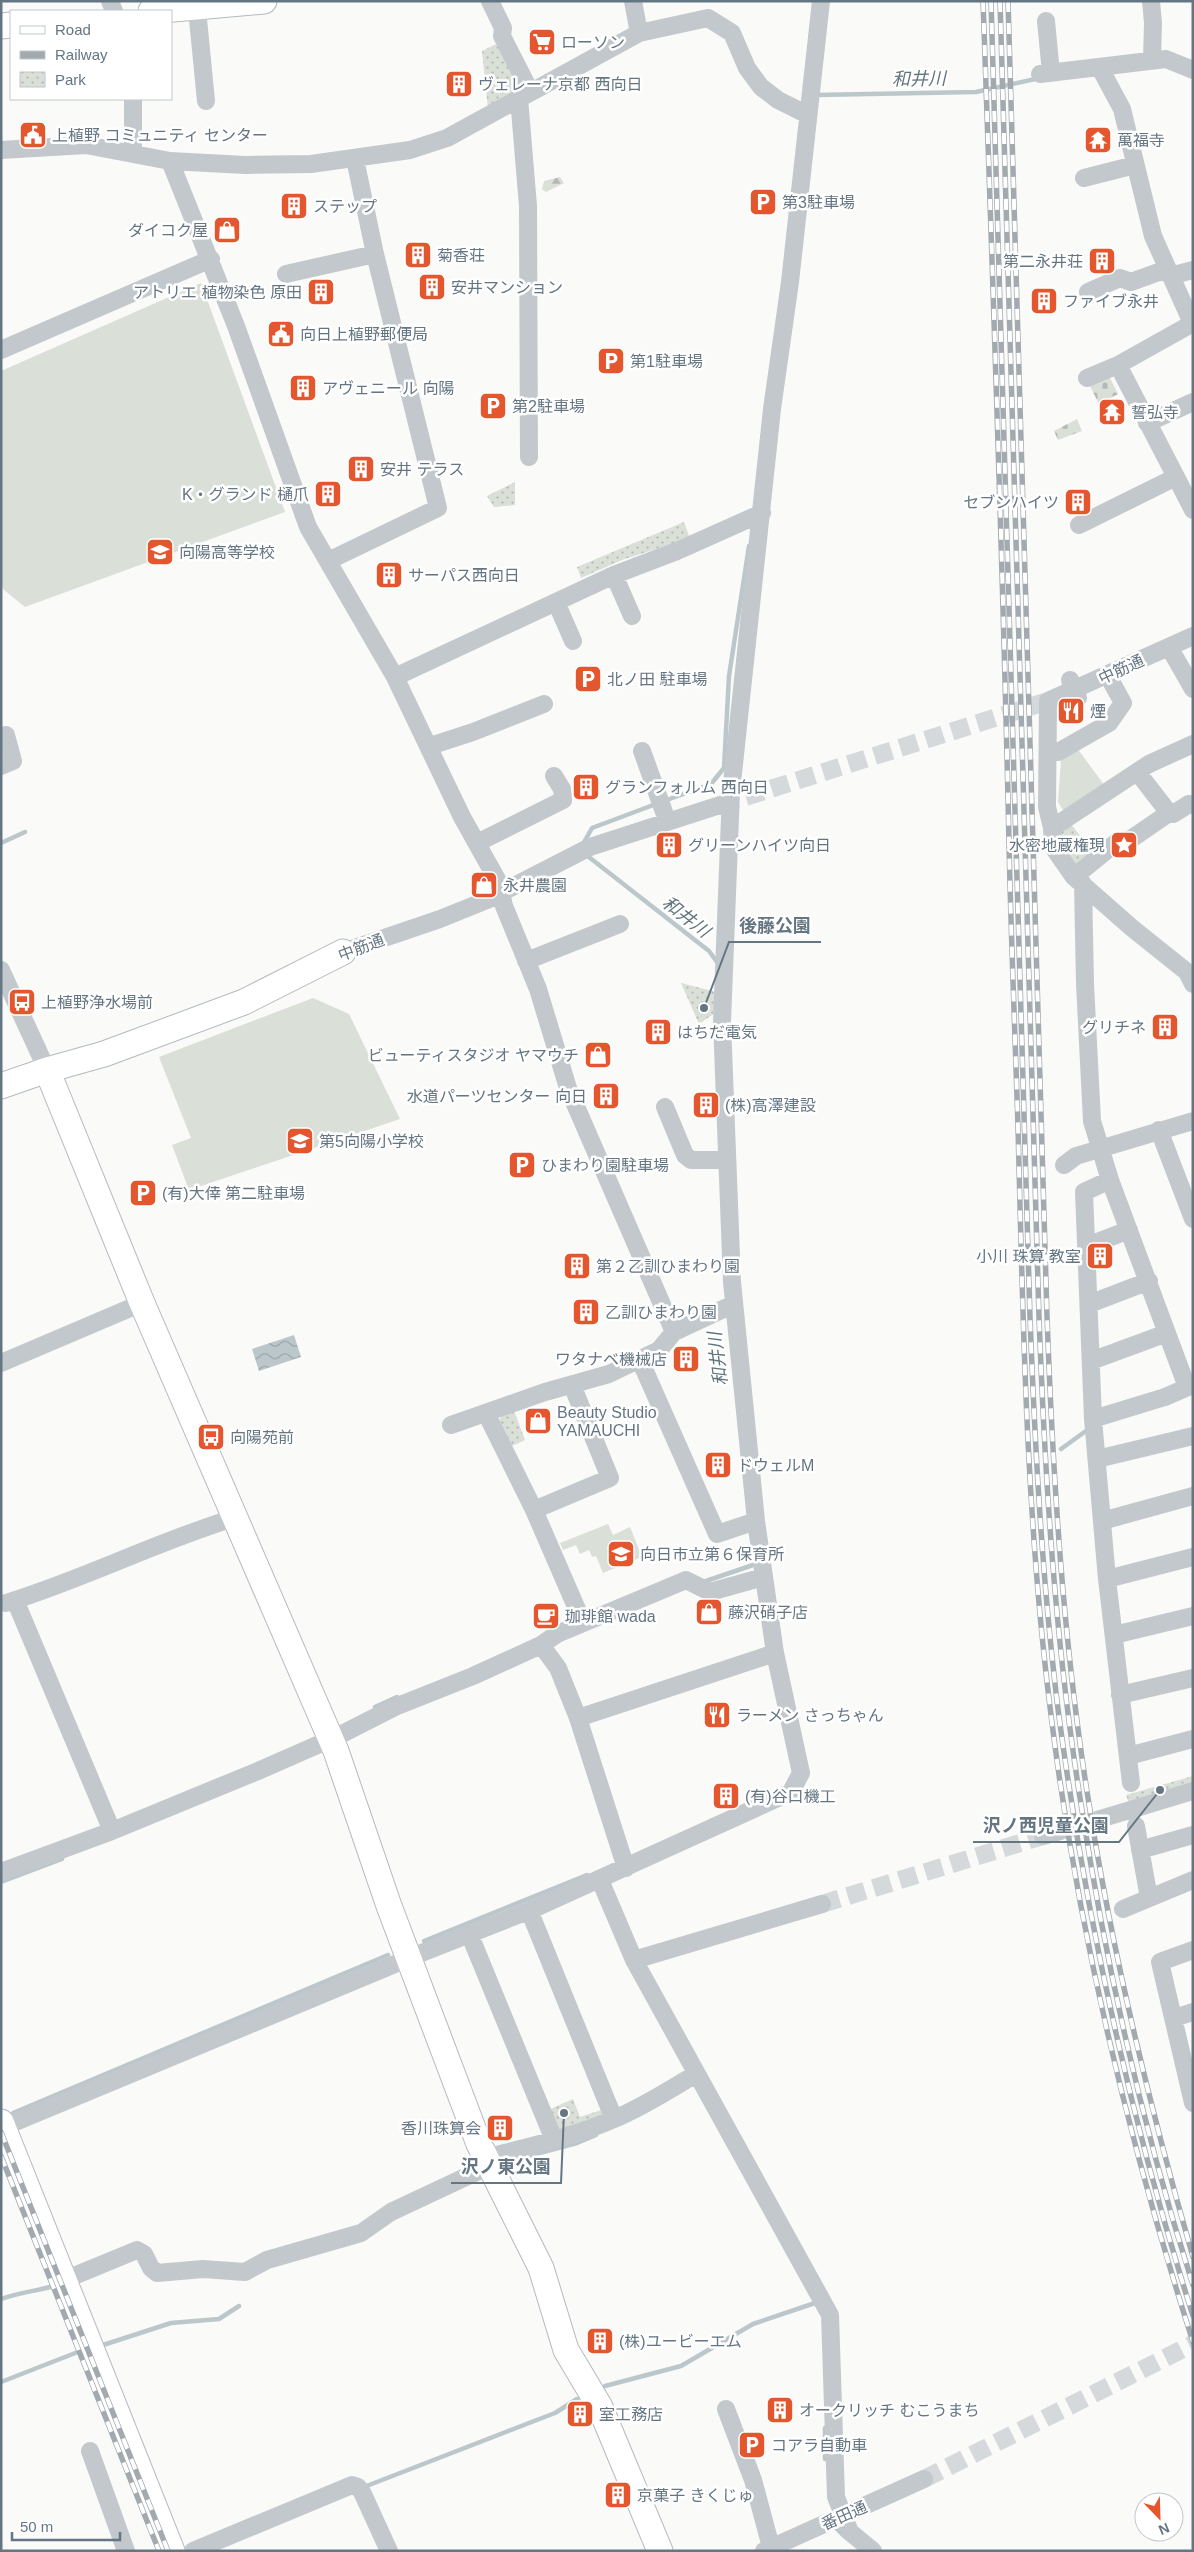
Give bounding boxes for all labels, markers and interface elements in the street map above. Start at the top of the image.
legend [10,10,172,100]
text: Road [55,21,91,38]
supermarket icon: ローソン [527,27,557,57]
place label: ローソン [561,34,625,51]
text: Railway [55,46,108,63]
water label: 和井川 [892,68,948,89]
building icon: ヴェレーナ京都 西向日 [444,69,474,99]
text: Park [55,71,86,88]
place label: ヴェレーナ京都 西向日 [478,76,642,93]
public building icon: 上植野 コミュニティ センター [18,120,48,150]
temple icon: 萬福寺 [1083,125,1113,155]
place label: 上植野 コミュニティ センター [52,127,268,144]
place label: 萬福寺 [1117,132,1165,149]
parking icon: 第3駐車場 [748,187,778,217]
building icon: ステップ [279,191,309,221]
place label: 第3駐車場 [782,194,855,211]
place label: ステップ [313,198,377,215]
shop icon: ダイコク屋 [212,215,242,245]
place label: ダイコク屋 [128,222,208,239]
building icon: 菊香荘 [403,240,433,270]
building icon: 第二永井荘 [1087,246,1117,276]
place label: 菊香荘 [437,247,485,264]
place label: 第二永井荘 [1003,253,1083,270]
building icon: 安井マンション [417,272,447,302]
building icon: アトリエ 植物染色 原田 [306,277,336,307]
place label: 安井マンション [451,279,563,296]
place label: アトリエ 植物染色 原田 [133,284,302,301]
building icon: ファイブ永井 [1029,286,1059,316]
place label: ファイブ永井 [1063,293,1159,310]
public building icon: 向日上植野郵便局 [266,319,296,349]
place label: 向日上植野郵便局 [300,326,428,343]
parking icon: 第1駐車場 [596,346,626,376]
place label: 第1駐車場 [630,353,703,370]
building icon: アヴェニール 向陽 [288,373,318,403]
place label: アヴェニール 向陽 [322,380,454,397]
parking icon: 第2駐車場 [478,391,508,421]
temple icon: 誓弘寺 [1097,397,1127,427]
place label: 第2駐車場 [512,398,585,415]
place label: 誓弘寺 [1131,404,1179,421]
building icon: 安井 テラス [346,454,376,484]
place label: 安井 テラス [380,461,464,478]
building icon: K・グランド 樋爪 [313,479,343,509]
place label: K・グランド 樋爪 [182,486,309,503]
building icon: セブンハイツ [1063,487,1093,517]
place label: セブンハイツ [963,494,1059,511]
school or university icon: 向陽高等学校 [145,537,175,567]
place label: 向陽高等学校 [179,544,275,561]
building icon: サーパス西向日 [374,560,404,590]
place label: サーパス西向日 [408,567,520,584]
street label: 中筋通 [1096,652,1147,687]
parking icon: 北ノ田 駐車場 [573,664,603,694]
place label: 北ノ田 駐車場 [607,671,707,688]
restaurant icon: 煙 [1056,696,1086,726]
place label: 煙 [1090,703,1106,720]
building icon: グランフォルム 西向日 [571,772,601,802]
place label: グランフォルム 西向日 [605,779,769,796]
building icon: グリーンハイツ向日 [654,830,684,860]
place icon: 水密地蔵権現 [1109,830,1139,860]
place label: グリーンハイツ向日 [688,837,831,854]
place label: 水密地蔵権現 [1009,837,1105,854]
shop icon: 永井農園 [469,870,499,900]
place label: 永井農園 [503,877,567,894]
water label: 和井川 [659,892,715,943]
callout: 後藤公園 [729,909,821,942]
text: 後藤公園 [739,916,811,936]
street label: 中筋通 [336,931,387,964]
bus stop icon: 上植野浄水場前 [7,987,37,1017]
place label: 上植野浄水場前 [41,994,153,1011]
building icon: グリチネ [1150,1012,1180,1042]
building icon: はちだ電気 [643,1017,673,1047]
place label: グリチネ [1082,1019,1146,1036]
place label: はちだ電気 [677,1024,757,1041]
shop icon: ビューティスタジオ ヤマウチ [583,1040,613,1070]
place label: ビューティスタジオ ヤマウチ [368,1047,579,1064]
building icon: 水道パーツセンター 向日 [591,1081,621,1111]
place label: 水道パーツセンター 向日 [407,1088,587,1105]
building icon: (株)高澤建設 [691,1090,721,1120]
place label: (株)高澤建設 [725,1097,816,1114]
school or university icon: 第5向陽小学校 [285,1126,315,1156]
place label: 第5向陽小学校 [319,1133,424,1150]
parking icon: ひまわり園駐車場 [507,1150,537,1180]
place label: ひまわり園駐車場 [541,1157,669,1174]
parking icon: (有)大倖 第二駐車場 [128,1178,158,1208]
place label: (有)大倖 第二駐車場 [162,1185,305,1202]
building icon: 小川 珠算 教室 [1085,1241,1115,1271]
place label: 小川 珠算 教室 [976,1248,1081,1265]
building icon: 第２乙訓ひまわり園 [562,1251,592,1281]
place label: 第２乙訓ひまわり園 [596,1258,740,1275]
building icon: 乙訓ひまわり園 [571,1297,601,1327]
place label: 乙訓ひまわり園 [605,1304,717,1321]
water label: 和井川 [705,1329,731,1387]
building icon: ワタナベ機械店 [671,1344,701,1374]
place label: ワタナベ機械店 [555,1351,667,1368]
place label: Beauty Studio YAMAUCHI [557,1404,657,1439]
shop icon: Beauty Studio YAMAUCHI [523,1406,553,1436]
bus stop icon: 向陽苑前 [196,1422,226,1452]
place label: 向陽苑前 [230,1429,294,1446]
building icon: ドウェルM [703,1450,733,1480]
place label: ドウェルM [737,1457,814,1474]
school or university icon: 向日市立第６保育所 [606,1539,636,1569]
place label: 向日市立第６保育所 [640,1546,784,1563]
shop icon: 藤沢硝子店 [694,1597,724,1627]
cafe icon: 珈琲館 wada [531,1601,561,1631]
place label: 藤沢硝子店 [728,1604,808,1621]
place label: 珈琲館 wada [565,1608,656,1625]
restaurant icon: ラーメン さっちゃん [702,1700,732,1730]
place label: ラーメン さっちゃん [736,1707,884,1724]
building icon: (有)谷口機工 [711,1781,741,1811]
place label: (有)谷口機工 [745,1788,836,1805]
callout: 沢ノ西児童公園 [973,1809,1119,1842]
text: 沢ノ西児童公園 [983,1816,1109,1836]
building icon: 香川珠算会 [485,2113,515,2143]
place label: 香川珠算会 [401,2120,481,2137]
callout: 沢ノ東公園 [451,2150,561,2183]
text: 沢ノ東公園 [461,2157,551,2177]
building icon: (株)ユービーエム [585,2326,615,2356]
place label: (株)ユービーエム [619,2333,742,2350]
building icon: オークリッチ むこうまち [765,2395,795,2425]
building icon: 室工務店 [565,2399,595,2429]
place label: オークリッチ むこうまち [799,2402,979,2419]
place label: 室工務店 [599,2406,663,2423]
parking icon: コアラ自動車 [737,2430,767,2460]
place label: コアラ自動車 [771,2437,867,2454]
building icon: 京菓子 きくじゅ [603,2480,633,2510]
place label: 京菓子 きくじゅ [637,2487,753,2504]
north arrow [1134,2492,1184,2542]
street label: 番田通 [819,2498,870,2533]
scale bar [12,2510,120,2542]
text: 50 m [20,2518,53,2535]
text: N [1156,2520,1172,2538]

